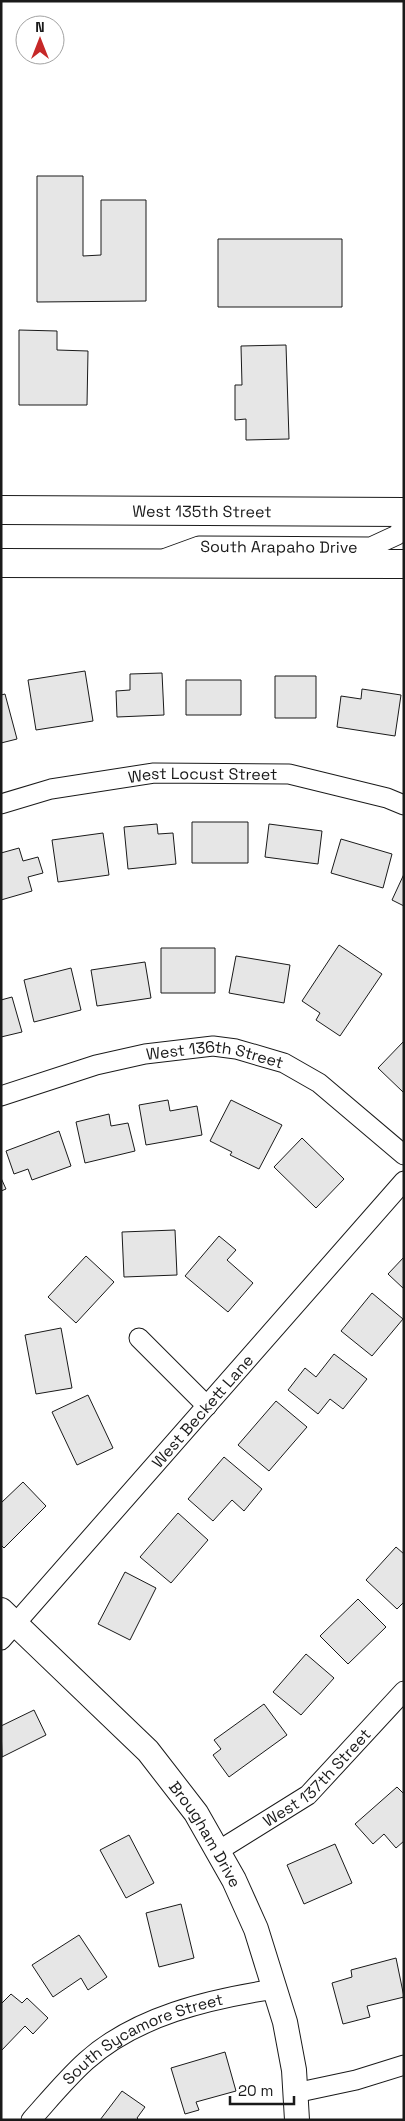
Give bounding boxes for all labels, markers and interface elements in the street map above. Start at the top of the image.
north arrow [15,15,65,65]
text: N [35,18,45,36]
street label: West 135th Street [132,500,272,522]
street label: South Arapaho Drive [200,536,358,557]
street label: West Locust Street [126,762,277,787]
street label: West 136th Street [145,1035,286,1073]
street label: West Beckett Lane [147,1350,258,1472]
street label: West 137th Street [259,1724,375,1831]
street label: Brougham Drive [165,1777,246,1890]
street label: South Sycamore Street [58,1988,225,2089]
scale bar [230,2074,294,2106]
text: 20 m [238,2081,273,2100]

